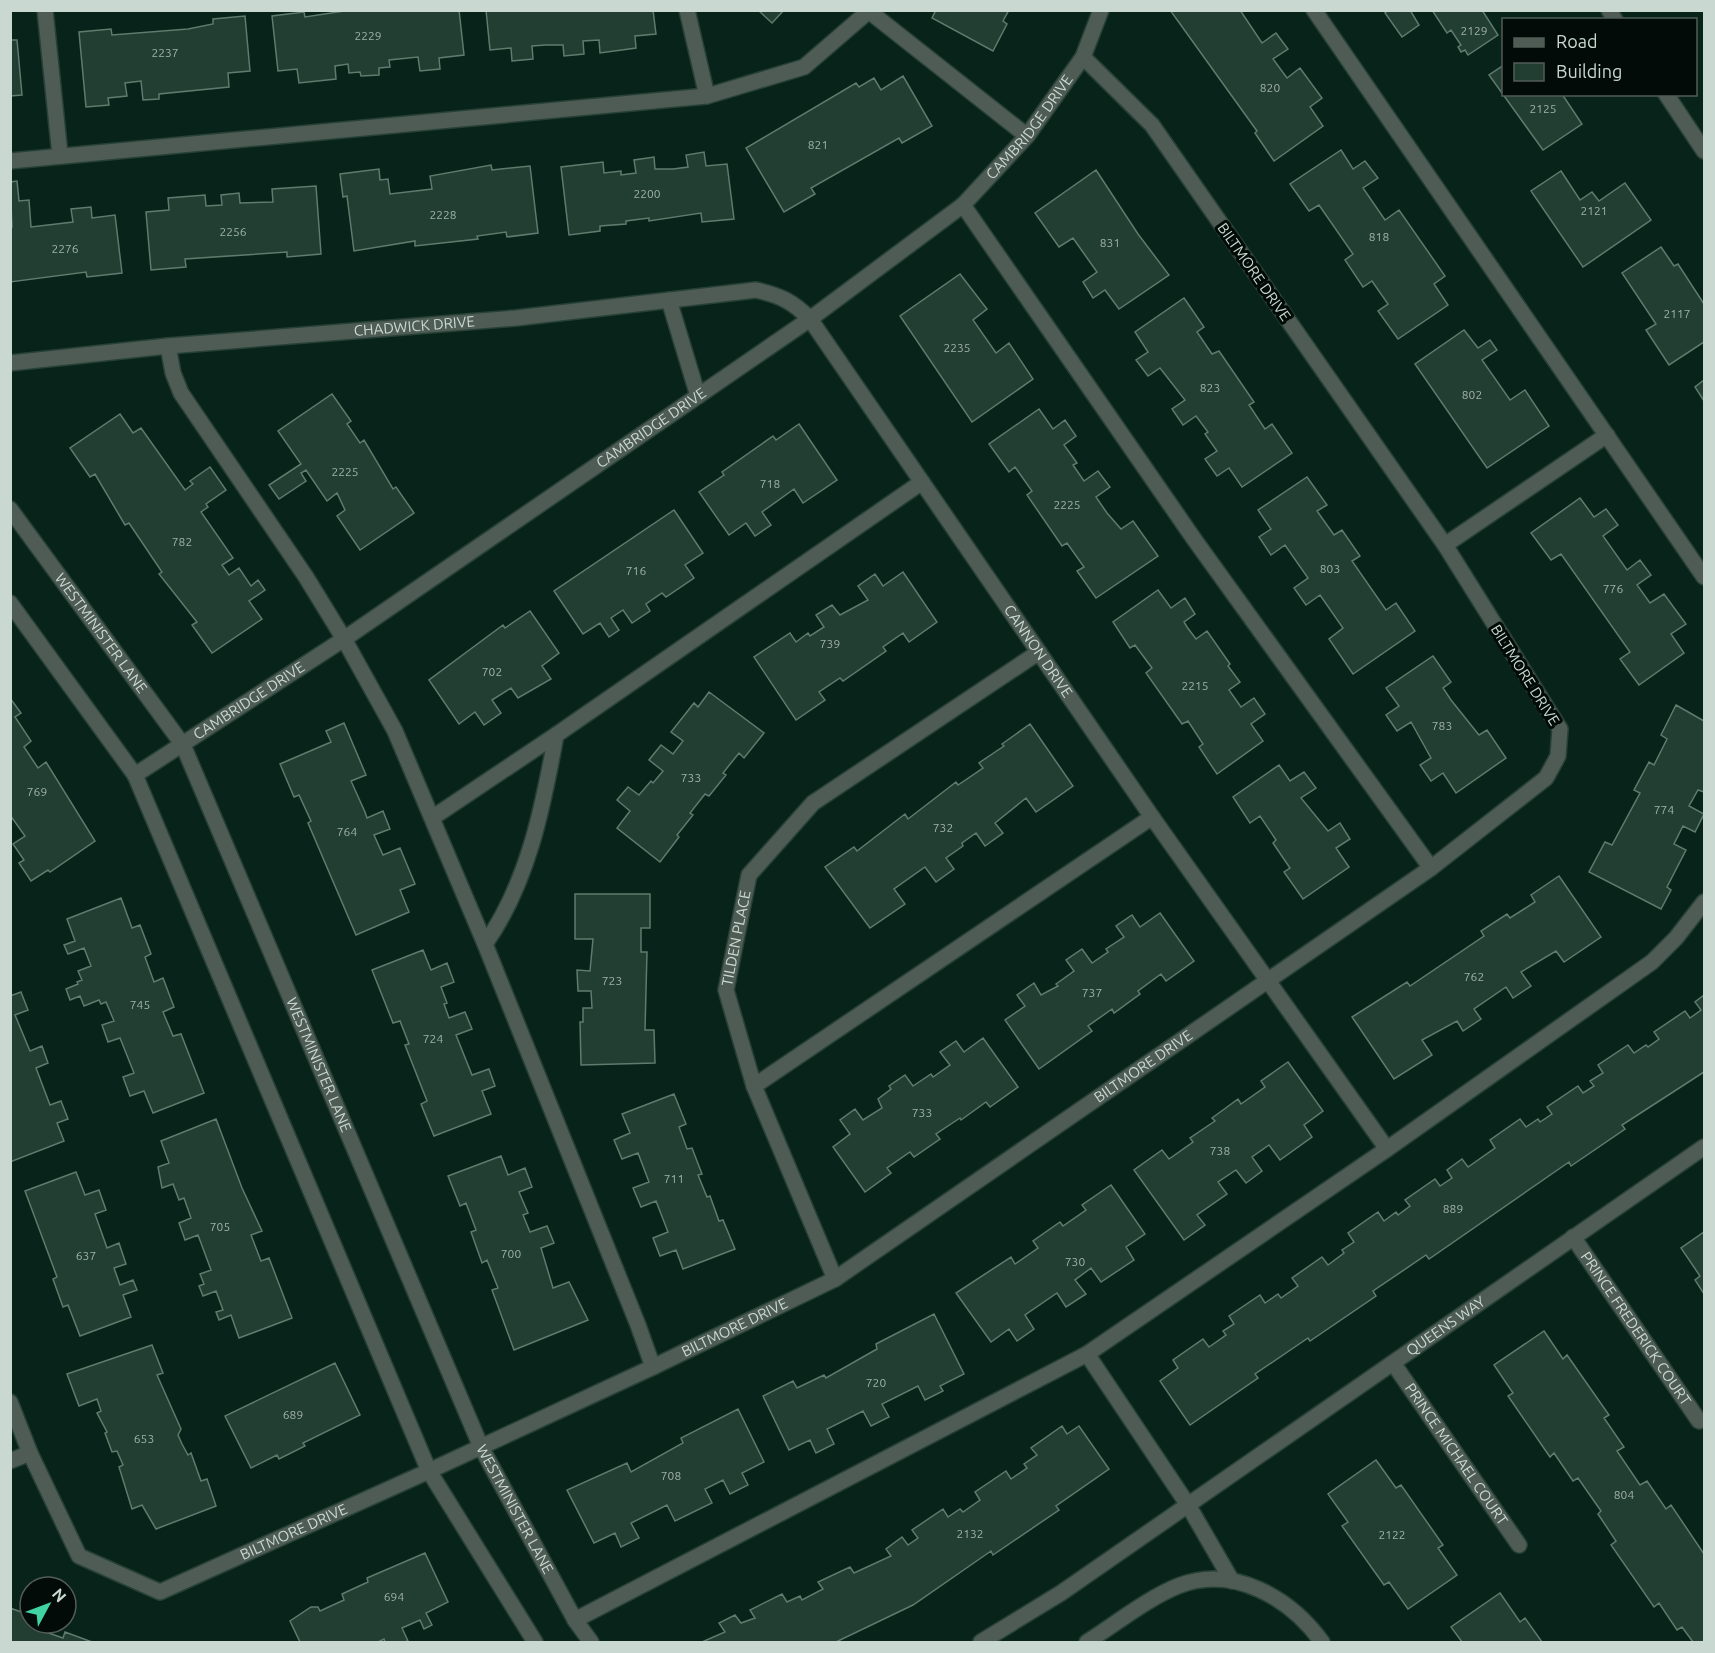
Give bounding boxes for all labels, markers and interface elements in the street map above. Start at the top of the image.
legend [1502,18,1697,96]
house number: 2129 [1460,24,1488,37]
house number: 2229 [354,29,382,42]
text: Road [1556,31,1598,51]
house number: 2237 [151,46,179,59]
text: Building [1556,61,1622,81]
street label: CAMBRIDGE DRIVE [982,71,1076,183]
house number: 820 [1260,81,1280,94]
house number: 2125 [1529,102,1557,115]
house number: 821 [808,138,828,151]
house number: 2200 [633,187,661,200]
house number: 2121 [1580,204,1608,217]
house number: 2228 [429,208,457,221]
street label: BILTMORE DRIVE [1214,220,1294,324]
house number: 2256 [219,225,247,238]
house number: 818 [1369,230,1389,243]
house number: 831 [1100,236,1120,249]
house number: 2276 [51,242,79,255]
house number: 2117 [1663,307,1691,320]
street label: CHADWICK DRIVE [353,312,475,339]
house number: 2235 [943,341,971,354]
house number: 823 [1200,381,1220,394]
street label: CAMBRIDGE DRIVE [593,384,709,471]
house number: 802 [1462,388,1482,401]
house number: 2225 [331,465,359,478]
house number: 718 [760,477,780,490]
house number: 2225 [1053,498,1081,511]
house number: 782 [172,535,192,548]
house number: 803 [1320,562,1340,575]
house number: 716 [626,564,646,577]
street label: WESTMINISTER LANE [52,570,151,696]
house number: 776 [1603,582,1623,595]
street label: CANNON DRIVE [1001,601,1076,700]
street label: BILTMORE DRIVE [1488,621,1563,728]
house number: 739 [820,637,840,650]
street label: CAMBRIDGE DRIVE [190,658,308,743]
house number: 702 [482,665,502,678]
house number: 2215 [1181,679,1209,692]
house number: 783 [1432,719,1452,732]
house number: 733 [681,771,701,784]
house number: 769 [27,785,47,798]
house number: 774 [1654,803,1674,816]
house number: 732 [933,821,953,834]
house number: 764 [337,825,357,838]
street label: TILDEN PLACE [718,889,754,988]
house number: 762 [1464,970,1484,983]
house number: 723 [602,974,622,987]
house number: 737 [1082,986,1102,999]
street label: WESTMINISTER LANE [283,995,355,1134]
house number: 745 [130,998,150,1011]
street label: BILTMORE DRIVE [1091,1026,1195,1106]
house number: 724 [423,1032,443,1045]
house number: 733 [912,1106,932,1119]
house number: 738 [1210,1144,1230,1157]
house number: 711 [664,1172,684,1185]
house number: 889 [1443,1202,1463,1215]
house number: 705 [210,1220,230,1233]
house number: 700 [501,1247,521,1260]
street label: PRINCE FREDERICK COURT [1578,1248,1695,1409]
house number: 637 [76,1249,96,1262]
house number: 730 [1065,1255,1085,1268]
street label: QUEENS WAY [1403,1292,1488,1359]
street label: BILTMORE DRIVE [679,1294,790,1360]
house number: 720 [866,1376,886,1389]
street label: PRINCE MICHAEL COURT [1402,1380,1512,1529]
house number: 689 [283,1408,303,1421]
house number: 653 [134,1432,154,1445]
street label: WESTMINISTER LANE [473,1441,557,1576]
house number: 708 [661,1469,681,1482]
house number: 804 [1614,1488,1634,1501]
street label: BILTMORE DRIVE [237,1500,350,1563]
house number: 2132 [956,1527,984,1540]
house number: 2122 [1378,1528,1406,1541]
north arrow [18,1575,78,1635]
text: N [49,1585,70,1606]
house number: 694 [384,1590,404,1603]

